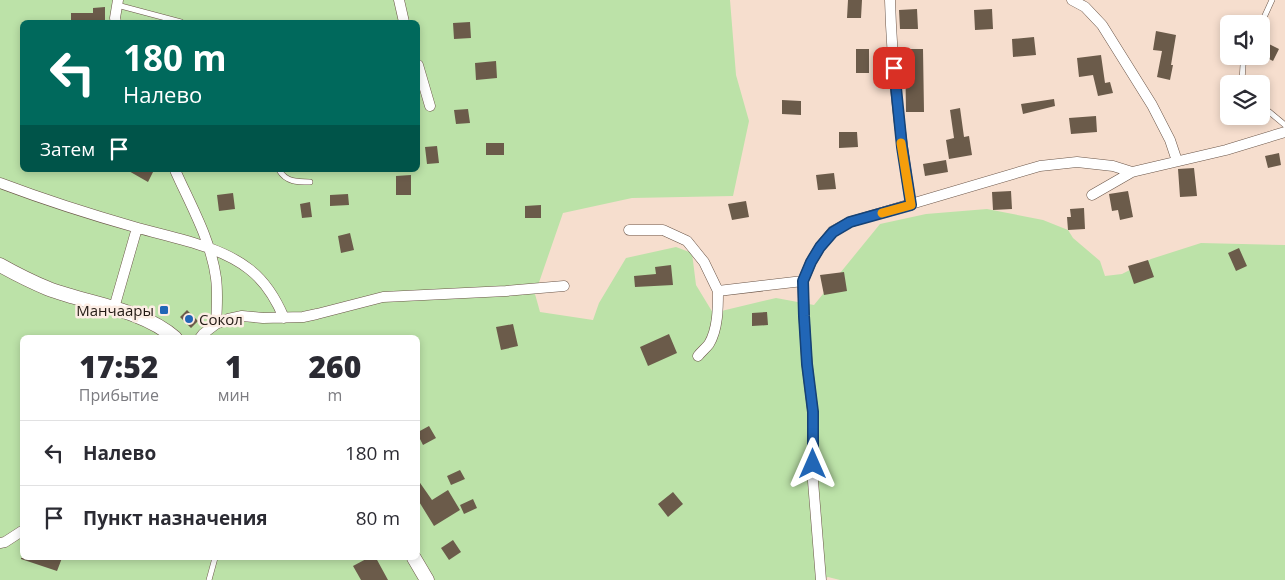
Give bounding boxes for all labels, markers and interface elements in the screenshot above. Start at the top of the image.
map controls [1220,15,1270,125]
button: sound [1220,15,1270,65]
text: 180 m [123,34,227,81]
icon: left [40,40,105,105]
pin [873,47,915,89]
icon: arrive [880,54,908,82]
button: layers [1220,75,1270,125]
text: Налево [123,79,202,109]
icon: arrive [105,135,133,163]
text: Затем [40,136,95,162]
place label: Манчаары [76,300,154,320]
marker: Манчаары [158,304,170,316]
place label: Сокол [199,309,243,329]
marker: Сокол [183,313,195,325]
text: 17:52 [79,346,158,387]
text: 1 [225,346,242,387]
text: 260 [308,346,361,387]
text: Прибытие [79,384,159,406]
text: мин [218,384,250,406]
text: m [327,384,342,406]
position arrow [786,437,838,489]
icon: left [40,439,68,467]
text: Налево [83,440,156,466]
text: 180 m [345,440,400,466]
icon: arrive [40,504,68,532]
text: Пункт назначения [83,505,268,531]
text: 80 m [356,505,400,531]

